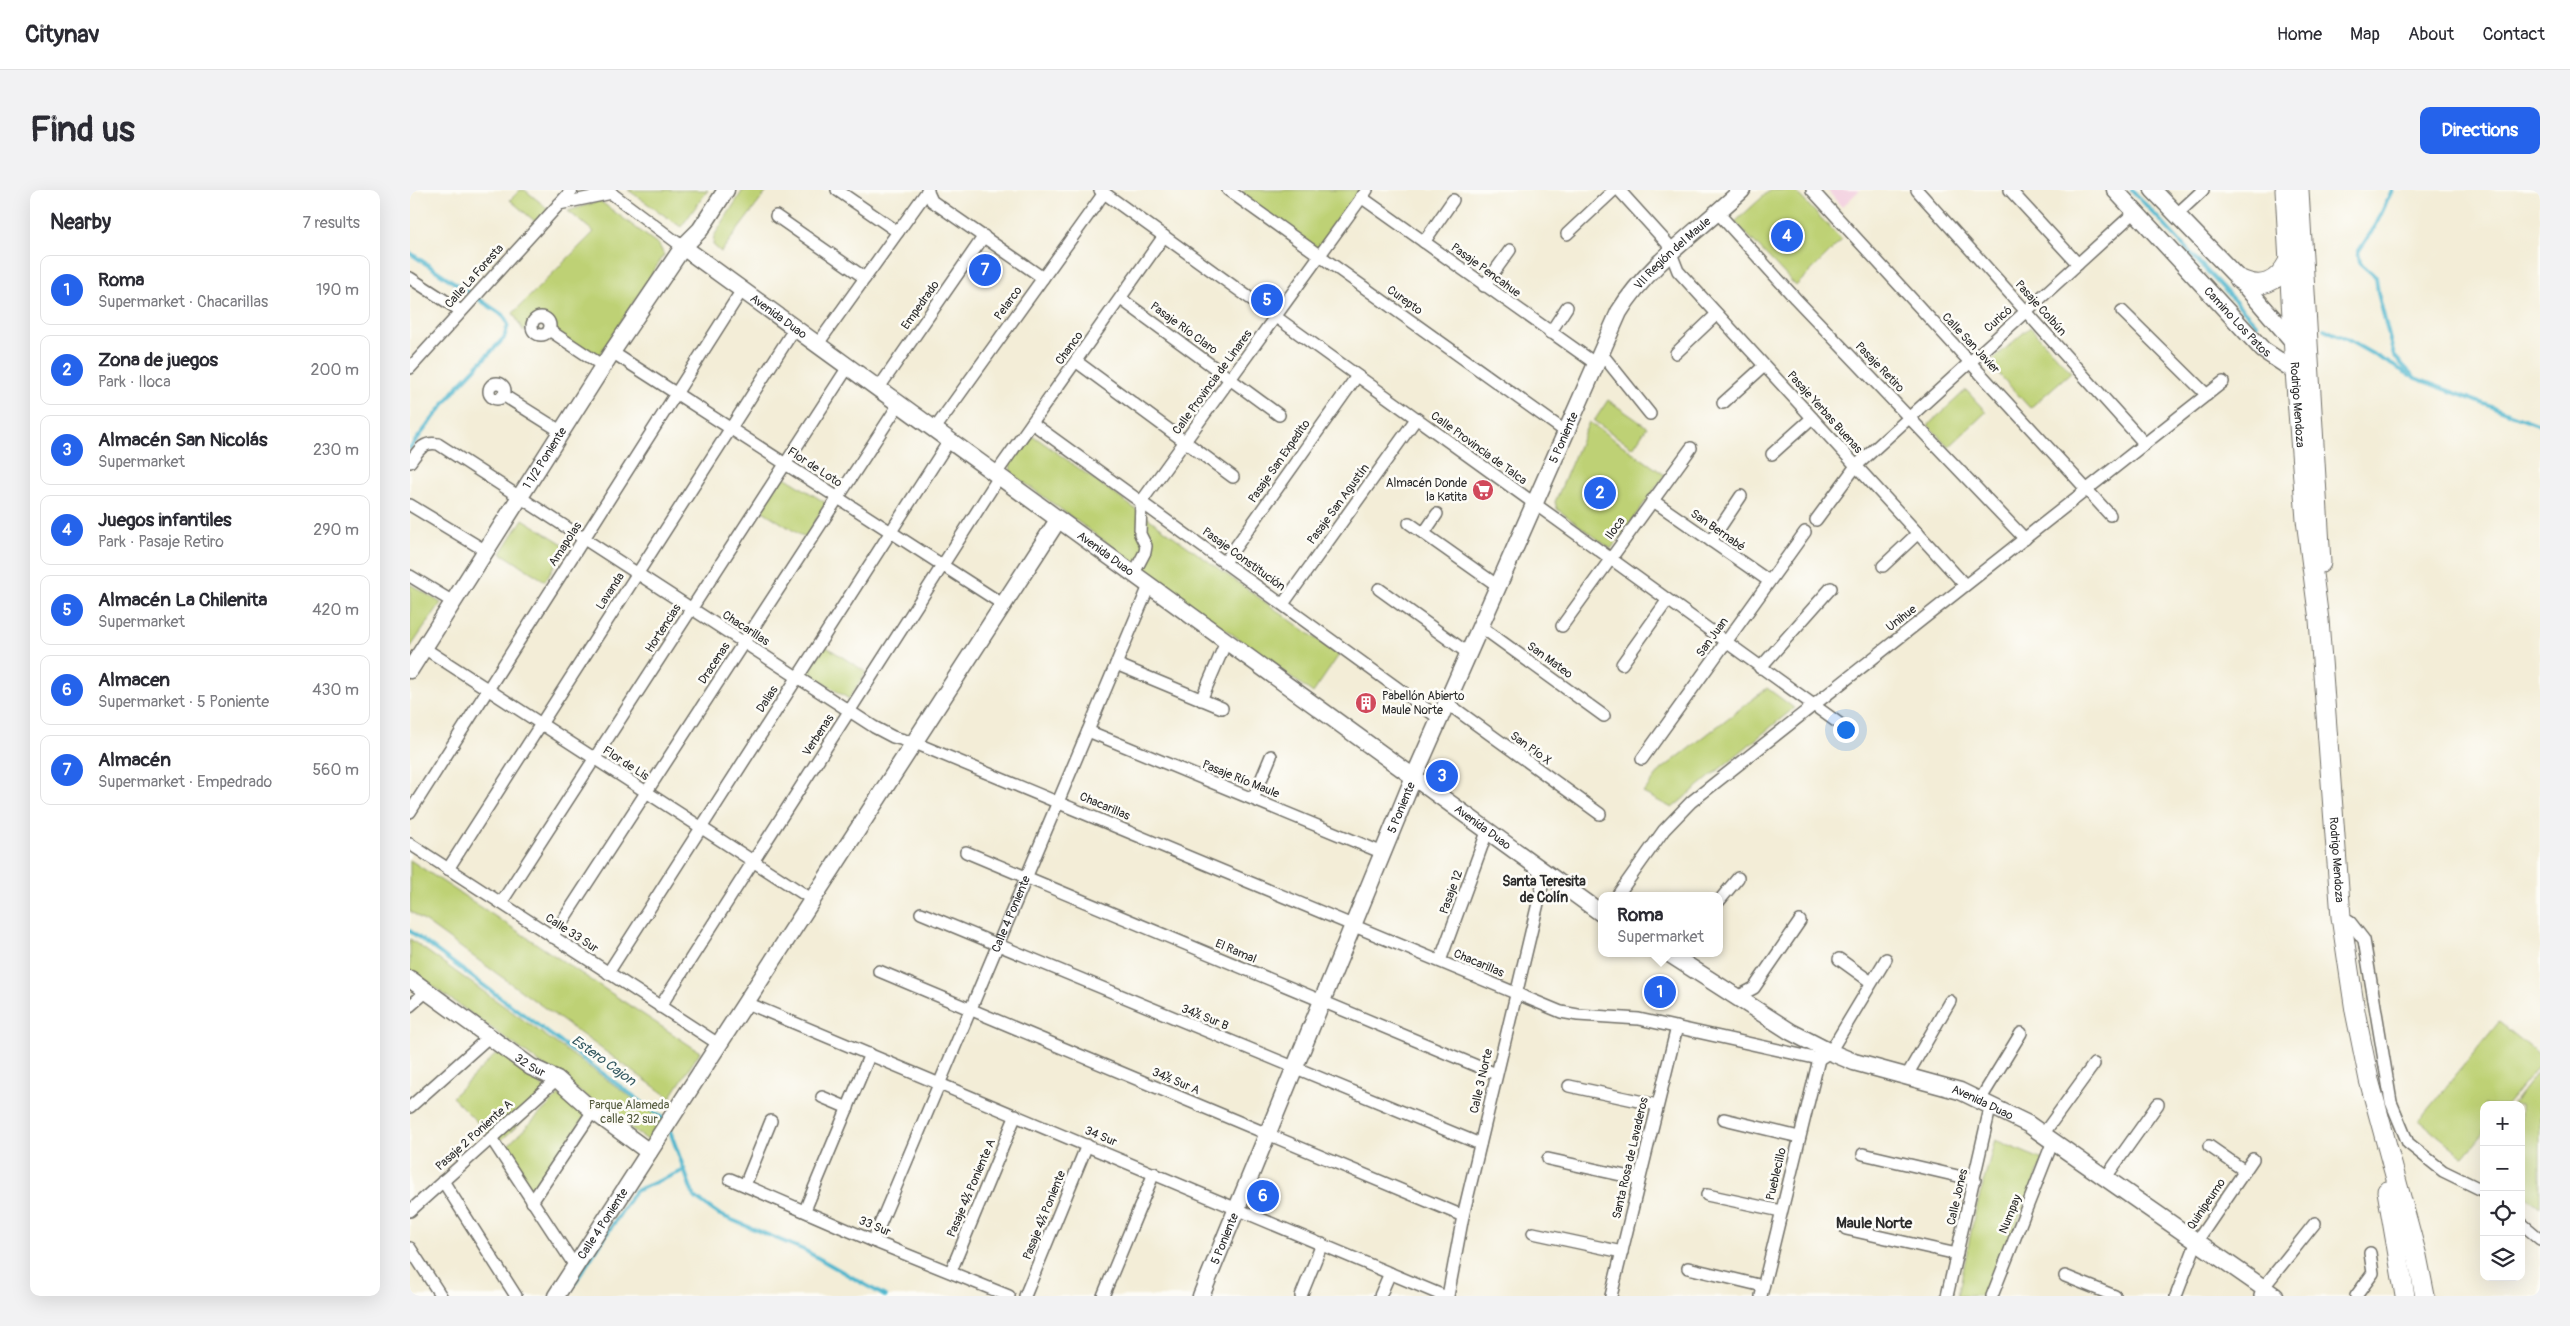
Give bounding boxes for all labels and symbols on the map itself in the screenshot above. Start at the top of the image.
street label: VII Región del Maule [1631,214,1714,293]
pin: 4 [1771,217,1803,255]
street label: Pasaje Pencahue [1448,240,1523,301]
street label: Calle La Foresta [442,241,507,311]
pin: 7 [969,251,1001,289]
street label: Empedrado [898,277,943,333]
street label: Pasaje Colbún [2012,277,2070,339]
pin: 5 [1251,281,1283,319]
street label: Curepto [1384,282,1426,319]
street label: Pelarco [991,283,1026,323]
street label: Camino Los Patos [2200,284,2274,361]
street label: Avenida Duao [747,291,810,343]
street label: Pasaje Río Claro [1147,299,1221,358]
street label: Curicó [1981,303,2016,336]
street label: Calle San Javier [1939,310,2003,377]
street label: Calle Provincia de Linares [1169,327,1256,438]
street label: Chanco [1052,328,1087,368]
street label: Pasaje Retiro [1852,339,1908,396]
street label: Rodrigo Mendoza [2287,361,2308,448]
street label: Pasaje Yerbas Buenas [1784,368,1866,457]
street label: Calle Provincia de Talca [1428,408,1530,489]
street label: 5 Poniente [1546,410,1582,466]
street label: Pasaje San Expedito [1245,416,1314,506]
street label: 1 1/2 Poniente [520,424,570,492]
street label: Flor de Loto [784,444,845,491]
street label: Pasaje San Agustín [1304,461,1373,547]
pin: 2 [1584,474,1616,512]
place label: Almacén Donde la Katita [1386,476,1467,505]
supermarket icon: Almacén Donde la Katita [1471,478,1495,502]
street label: San Bernabé [1687,506,1748,555]
street label: Iloca [1602,514,1629,543]
street label: Amapolas [546,519,586,569]
street label: Pasaje Constitución [1199,524,1288,595]
street label: Avenida Duao [1074,528,1137,580]
street label: Lavanda [593,570,628,613]
street label: Hortencias [642,601,685,655]
street label: Unihue [1883,602,1920,635]
street label: Chacarillas [719,608,773,650]
street label: San Juan [1693,614,1732,660]
street label: Dracenas [695,639,734,687]
street label: San Mateo [1524,639,1576,682]
street label: Dalias [753,682,782,716]
place label: Pabellón Abierto Maule Norte [1382,689,1465,718]
building icon: Pabellón Abierto Maule Norte [1354,691,1378,715]
street label: Verbenas [799,711,838,759]
your location [1833,717,1859,743]
street label: San Pío X [1507,728,1554,769]
street label: Flor de Lis [600,743,652,784]
street label: Pasaje Río Maule [1200,757,1282,802]
pin: 3 [1426,757,1458,795]
street label: 5 Poniente [1385,780,1419,836]
street label: Chacarillas [1077,789,1133,824]
street label: Avenida Duao [1451,802,1514,854]
street label: Rodrigo Mendoza [2326,816,2347,904]
street label: Pasaje 12 [1437,868,1466,916]
street label: Calle 4 Poniente [989,873,1034,955]
district label: Santa Teresita de Colín [1502,873,1586,906]
street label: Calle 33 Sur [542,911,602,957]
street label: El Ramal [1213,936,1259,967]
street label: Chacarillas [1451,946,1507,981]
pin: 1 [1644,973,1676,1011]
street label: 34½ Sur B [1179,1001,1231,1034]
water label: Estero Cajon [568,1031,640,1090]
street label: Calle 3 Norte [1467,1047,1496,1115]
street label: 32 Sur [511,1051,548,1081]
street label: 34½ Sur A [1150,1065,1202,1098]
street label: Avenida Duao [1950,1082,2016,1124]
street label: Santa Rosa de Lavaderos [1609,1095,1652,1220]
street label: Pasaje 2 Poniente A [433,1097,516,1174]
park label: Parque Alameda calle 32 sur [589,1098,670,1127]
street label: 34 Sur [1082,1123,1120,1150]
street label: Pasaje 4½ Poniente A [944,1137,999,1240]
street label: Pueblecillo [1763,1146,1790,1202]
street label: Calle Jones [1944,1167,1971,1227]
street label: Pasaje 4½ Poniente [1020,1168,1069,1262]
street label: Quinipeumo [2184,1175,2229,1233]
pin: 6 [1247,1177,1279,1215]
street label: Calle 4 Poniente [575,1186,632,1263]
street label: Numpay [1996,1192,2025,1236]
street label: 5 Poniente [1208,1211,1242,1267]
street label: 33 Sur [857,1213,894,1240]
district label: Maule Norte [1836,1214,1913,1233]

